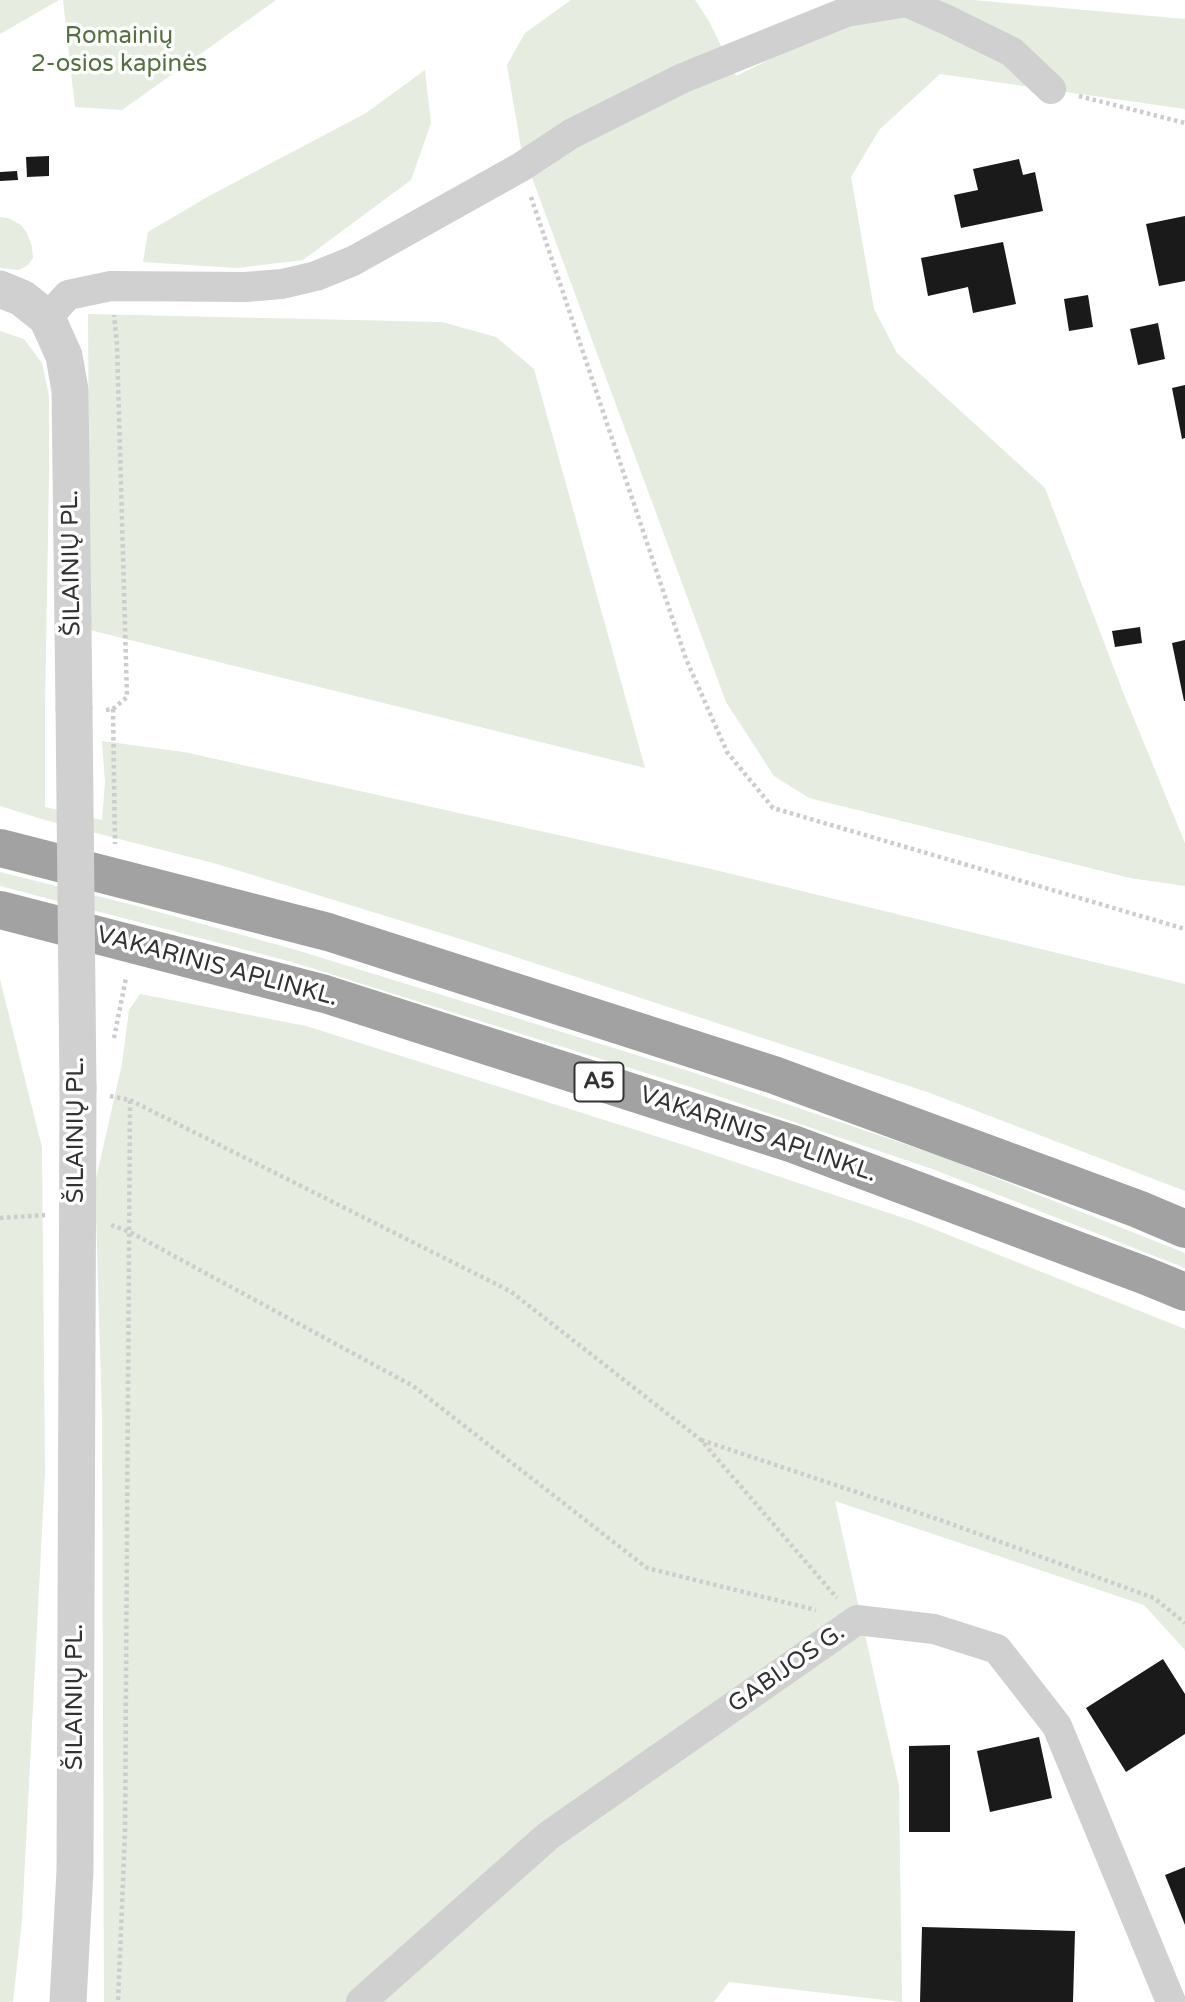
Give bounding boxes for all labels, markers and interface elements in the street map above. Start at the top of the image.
park label: Romainių 2-osios kapinės [31,23,207,79]
street label: ŠILAINIŲ PL. [56,490,88,636]
street label: VAKARINIS APLINKL. [93,921,341,1013]
street label: ŠILAINIŲ PL. [63,1057,91,1203]
road number: A5 [574,1063,624,1102]
street label: VAKARINIS APLINKL. [636,1081,880,1189]
street label: GABIJOS G. [723,1618,851,1720]
street label: ŠILAINIŲ PL. [62,1624,90,1770]

